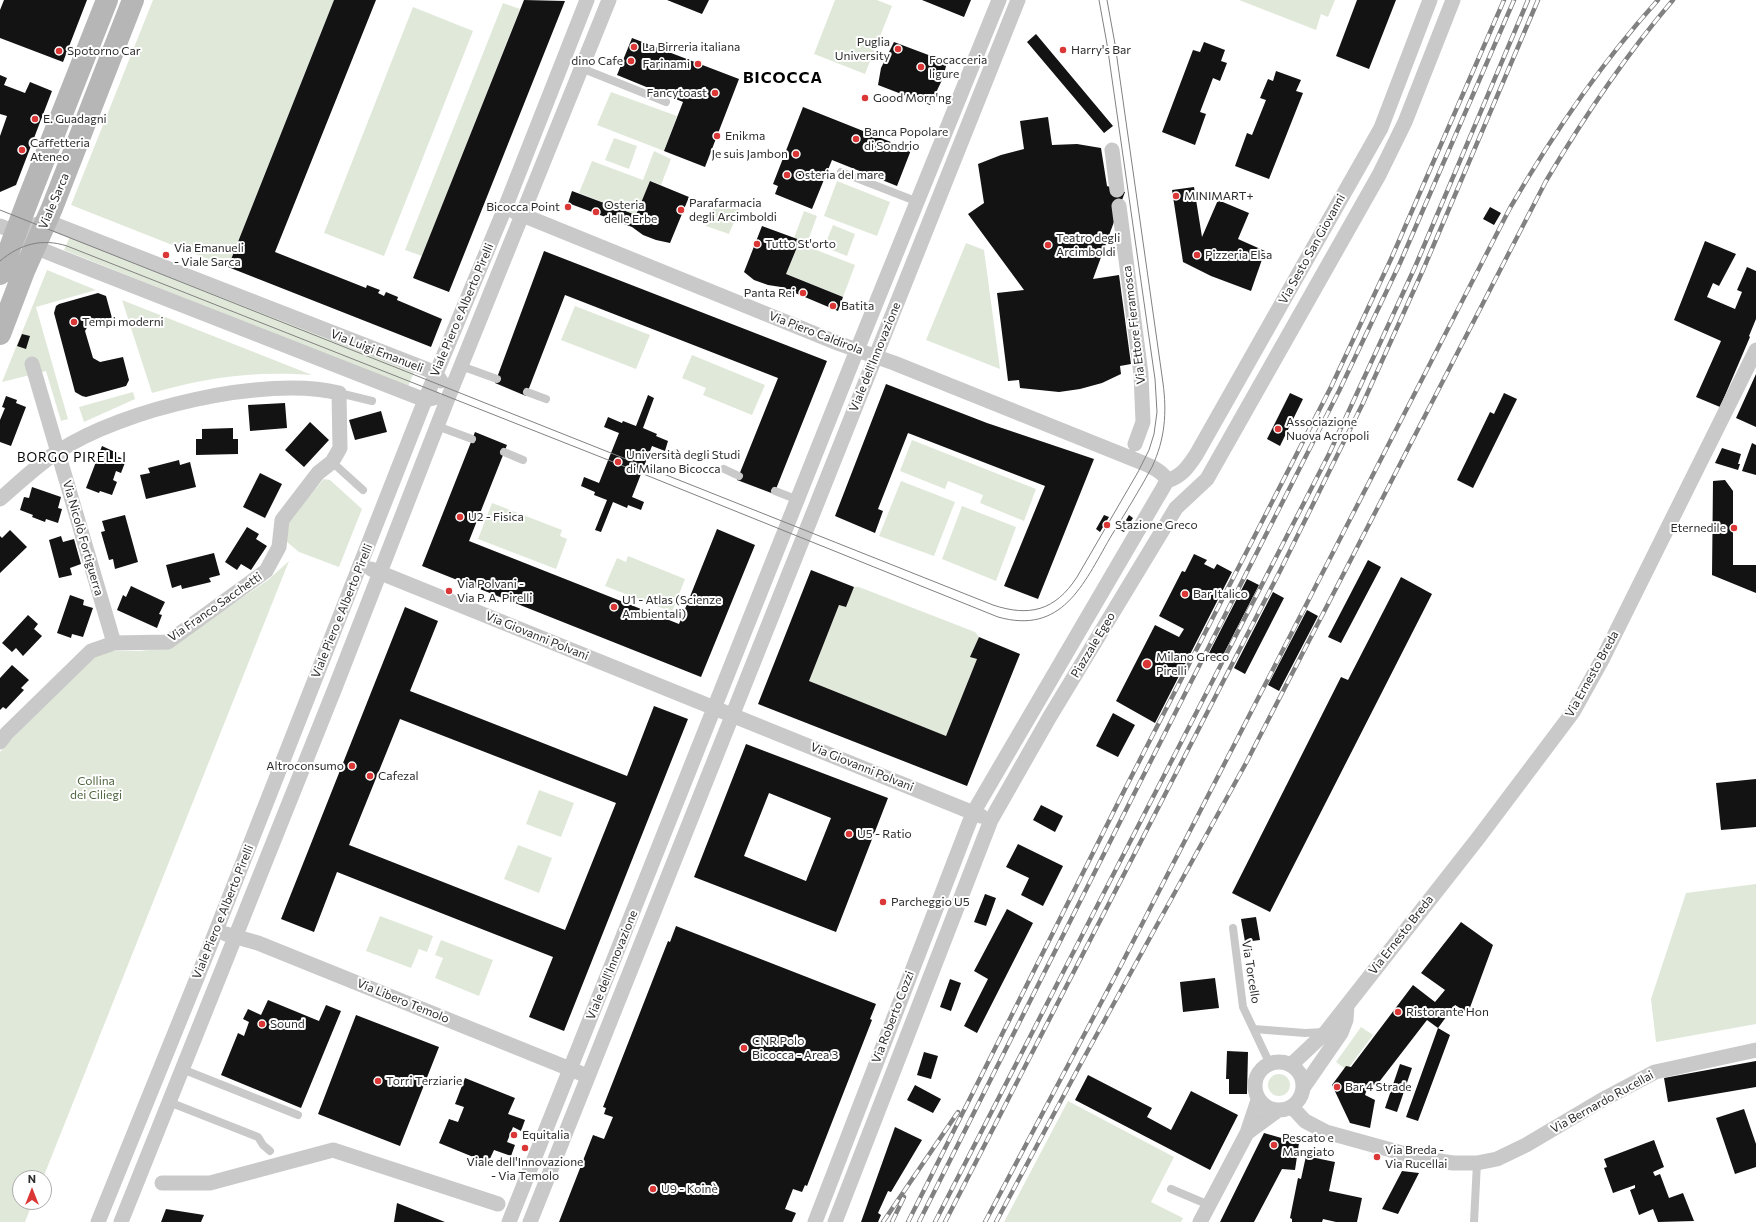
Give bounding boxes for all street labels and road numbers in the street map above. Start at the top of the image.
street label: Viale Sarca [36,171,72,231]
street label: Via Sesto San Giovanni [1276,192,1348,306]
street label: Viale Piero e Alberto Pirelli [427,241,497,379]
street label: Via Ettore Fieramosca [1120,265,1148,385]
street label: Viale dell'Innovazione [846,300,904,414]
street label: Via Piero Caldirola [767,308,865,358]
street label: Via Luigi Emanueli [329,327,425,375]
street label: Via Nicolò Fortiguerra [60,479,106,597]
street label: Viale Piero e Alberto Pirelli [308,542,376,680]
street label: Via Franco Sacchetti [165,569,265,645]
street label: Via Giovanni Polvani [483,609,591,663]
street label: Piazzale Egeo [1068,610,1118,680]
street label: Via Ernesto Breda [1562,628,1622,720]
street label: Via Giovanni Polvani [808,740,916,794]
street label: Viale Piero e Alberto Pirelli [189,843,257,981]
street label: Via Ernesto Breda [1366,893,1436,977]
street label: Viale dell'Innovazione [583,908,641,1022]
street label: Via Torcello [1239,939,1263,1005]
street label: Via Roberto Cozzi [869,969,917,1065]
street label: Via Libero Temolo [355,976,451,1026]
street label: Via Bernardo Rucellai [1548,1068,1656,1136]

